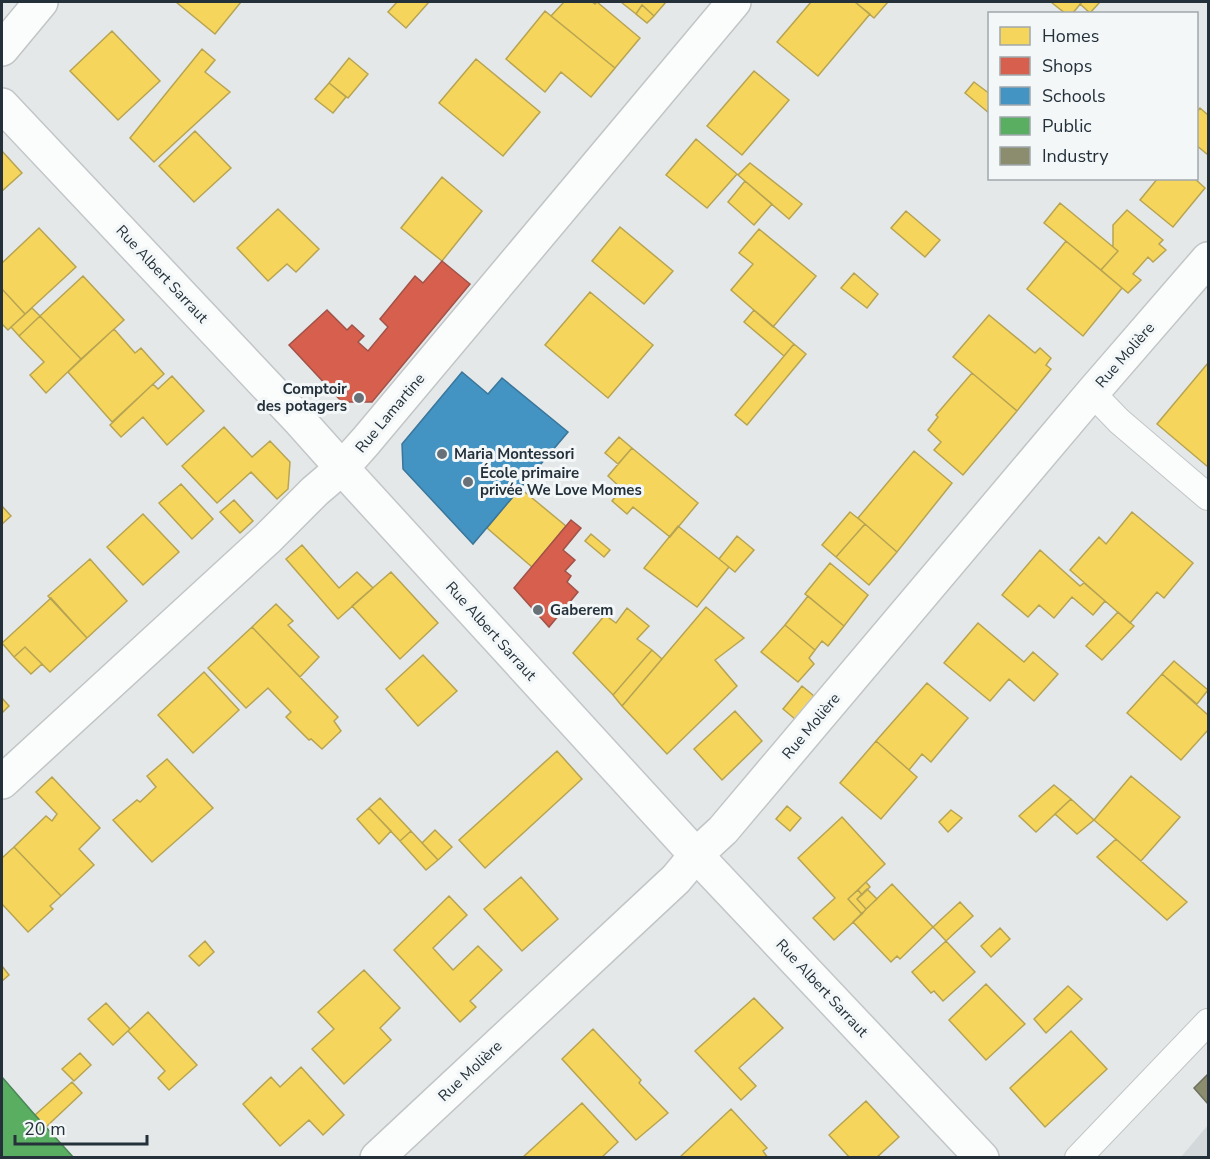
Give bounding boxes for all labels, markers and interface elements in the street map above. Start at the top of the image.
legend [988,12,1198,180]
text: Homes [1042,24,1099,48]
text: Shops [1042,54,1092,78]
text: Schools [1042,84,1106,108]
text: Public [1042,114,1092,138]
text: Industry [1042,144,1109,168]
street label: Rue Albert Sarraut [111,221,213,328]
street label: Rue Molière [1091,318,1159,392]
street label: Rue Lamartine [351,369,429,457]
place label: Comptoir des potagers [257,379,347,416]
marker: Comptoir des potagers [352,391,366,405]
place label: Maria Montessori [454,444,574,464]
marker: Maria Montessori [435,447,449,461]
place label: École primaire privée We Love Momes [480,463,642,500]
marker: École primaire privée We Love Momes [461,475,475,489]
street label: Rue Albert Sarraut [441,577,541,685]
place label: Gaberem [550,600,613,620]
marker: Gaberem [531,603,545,617]
street label: Rue Molière [777,689,845,763]
street label: Rue Albert Sarraut [771,935,873,1042]
street label: Rue Molière [434,1036,506,1106]
scale bar [15,1108,147,1146]
text: 20 m [24,1117,66,1141]

